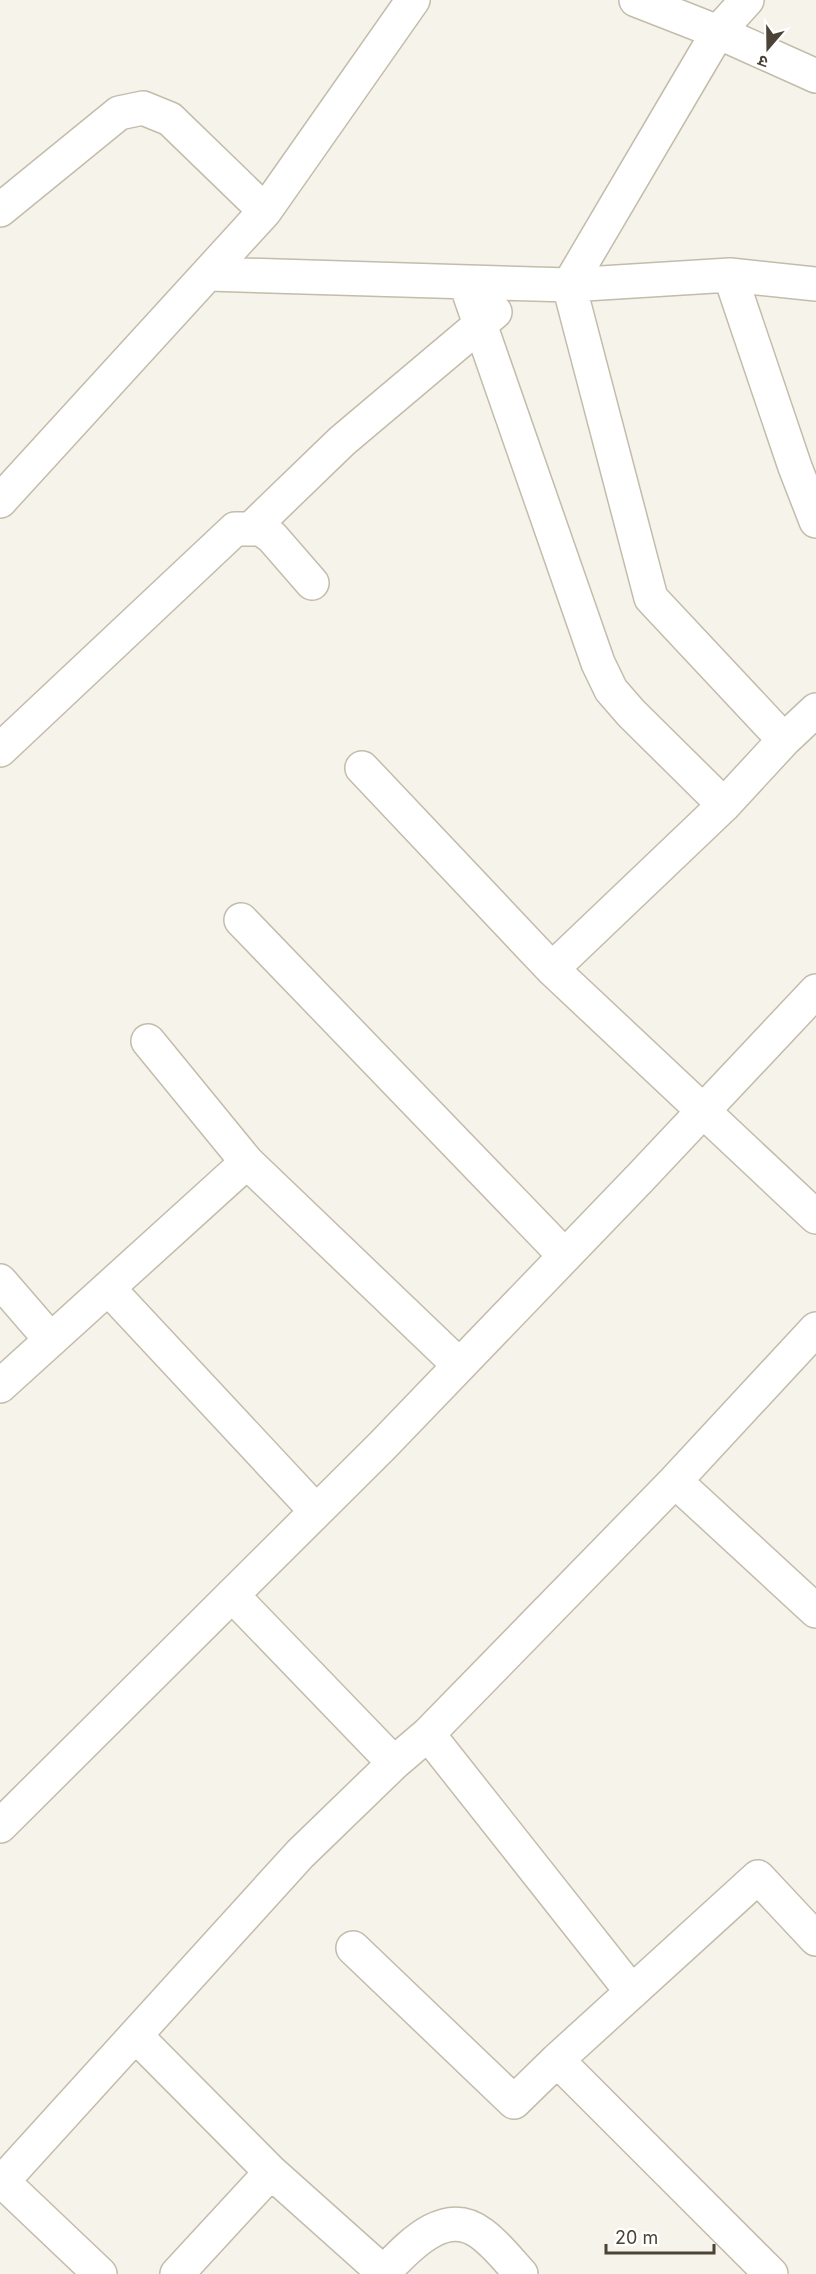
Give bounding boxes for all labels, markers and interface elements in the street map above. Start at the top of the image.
north arrow [738,18,798,78]
text: उ [754,51,771,73]
scale bar [606,2217,714,2255]
text: 20 m [615,2227,658,2248]

